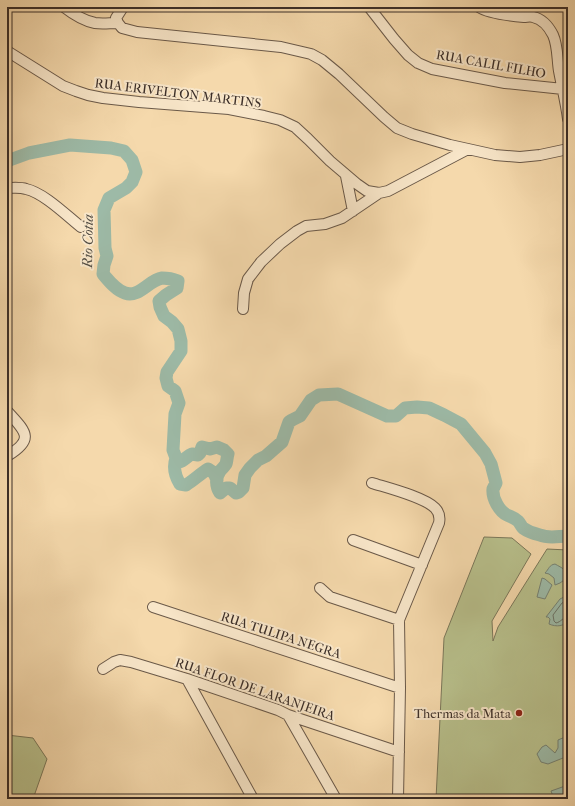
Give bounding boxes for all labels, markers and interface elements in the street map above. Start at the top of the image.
street label: RUA CALIL FILHO [435,47,547,81]
street label: RUA ERIVELTON MARTINS [94,75,262,111]
water label: Rio Cotia [79,214,97,269]
street label: RUA TULIPA NEGRA [219,608,344,662]
street label: RUA FLOR DE LARANJEIRA [173,655,337,724]
place label: Thermas da Mata [414,706,512,721]
marker: Thermas da Mata [514,708,524,718]

